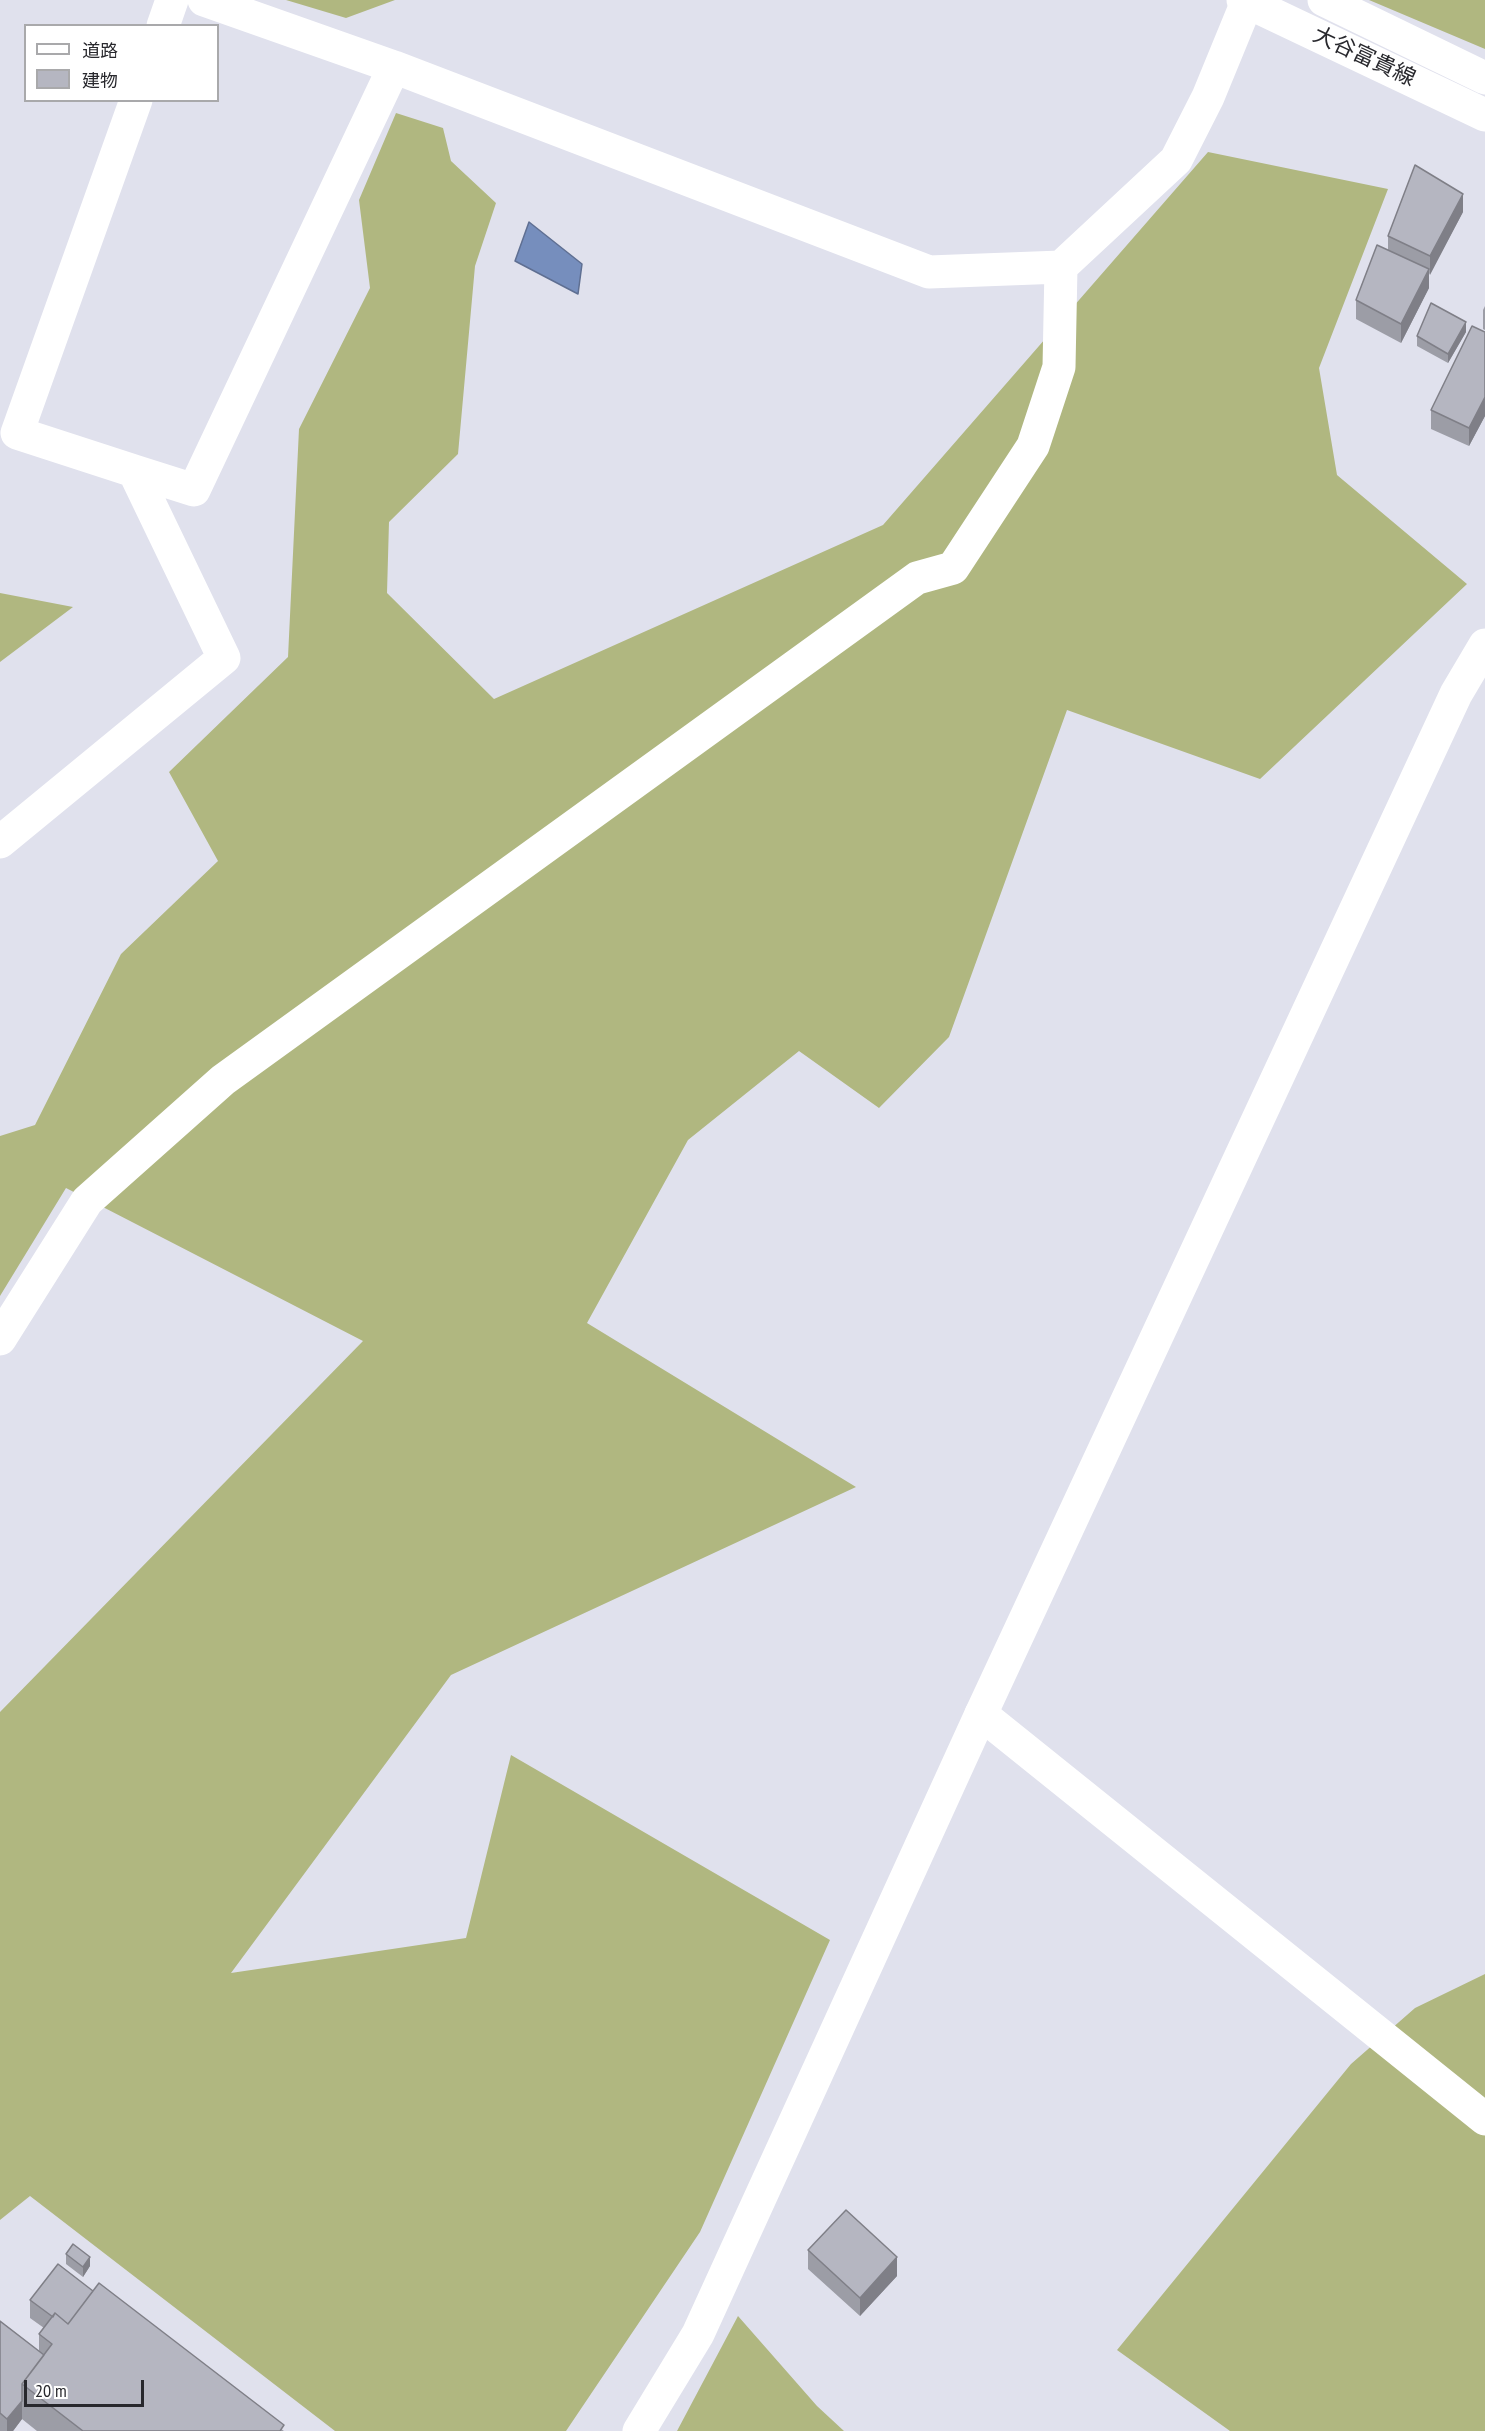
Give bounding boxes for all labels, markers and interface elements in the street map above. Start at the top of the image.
street label: 大谷富貴線 [1309,22,1419,92]
legend [24,24,219,102]
text: 道路 [82,39,118,62]
text: 建物 [82,69,118,92]
scale bar [27,2368,147,2406]
text: 20 m [35,2379,67,2402]

